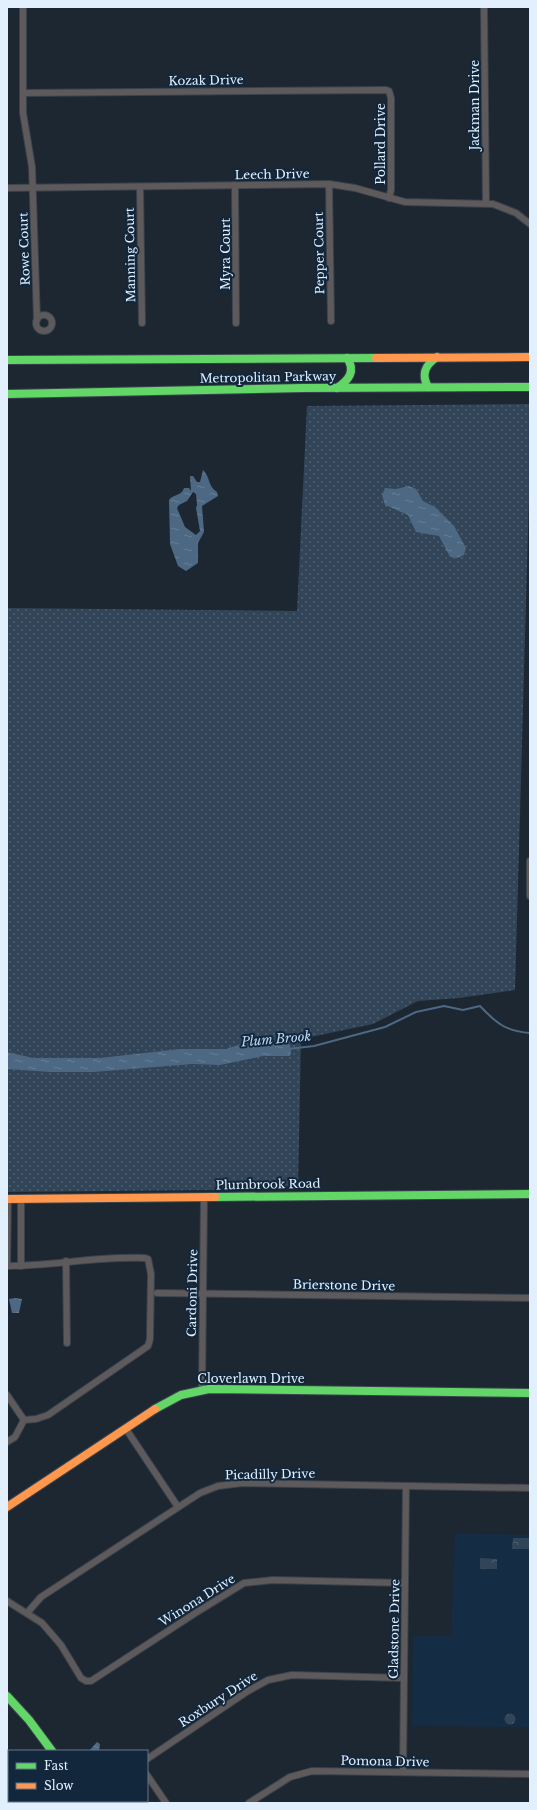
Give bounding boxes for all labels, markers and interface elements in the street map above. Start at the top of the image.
street label: Jackman Drive [467,60,482,152]
street label: Kozak Drive [168,72,244,88]
street label: Pollard Drive [373,103,388,185]
street label: Leech Drive [234,166,310,182]
street label: Manning Court [122,207,138,303]
street label: Pepper Court [311,211,327,294]
street label: Rowe Court [15,212,33,286]
street label: Myra Court [218,218,233,290]
street label: Metropolitan Parkway [200,368,337,386]
water label: Plum Brook [239,1027,312,1051]
street label: Plumbrook Road [215,1176,321,1192]
street label: Cardoni Drive [184,1249,200,1337]
street label: Brierstone Drive [293,1277,395,1293]
street label: Cloverlawn Drive [197,1371,305,1386]
street label: Picadilly Drive [225,1466,315,1482]
street label: Winona Drive [155,1571,238,1630]
street label: Gladstone Drive [386,1579,402,1679]
street label: Roxbury Drive [176,1668,260,1730]
legend [8,1750,148,1802]
street label: Pomona Drive [340,1753,430,1769]
text: Fast [44,1758,69,1773]
text: Slow [44,1778,74,1793]

